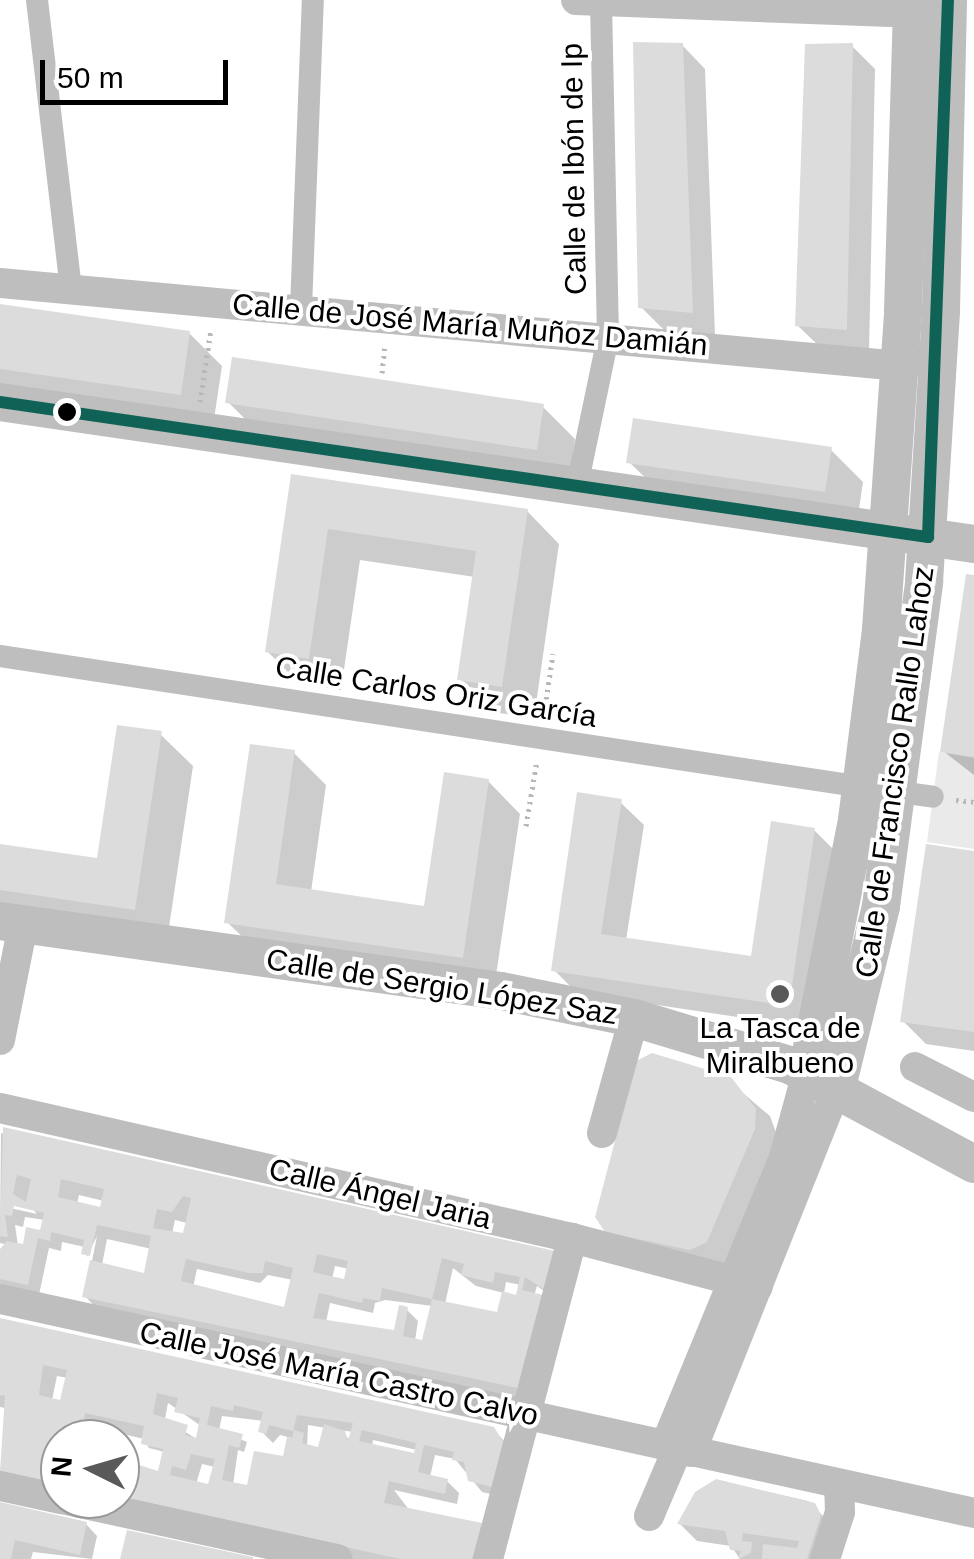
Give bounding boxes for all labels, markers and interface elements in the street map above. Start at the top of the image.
scale bar [45,40,232,102]
street label: Calle de Ibón de Ip [554,43,594,295]
text: 50 m [57,61,124,94]
street label: Calle de José María Muñoz Damián [231,286,709,364]
unlabelled marker [57,402,77,422]
street label: Calle de Francisco Rallo Lahoz [848,564,942,980]
street label: Calle Carlos Oriz García [273,649,599,735]
street label: Calle de Sergio López Saz [264,941,620,1033]
marker: La Tasca de Miralbueno [769,983,791,1005]
place label: La Tasca de Miralbueno [699,1010,861,1080]
street label: Calle Ángel Jaria [265,1151,495,1237]
street label: Calle José María Castro Calvo [136,1314,542,1434]
north arrow [40,1419,140,1519]
text: N [45,1455,78,1478]

